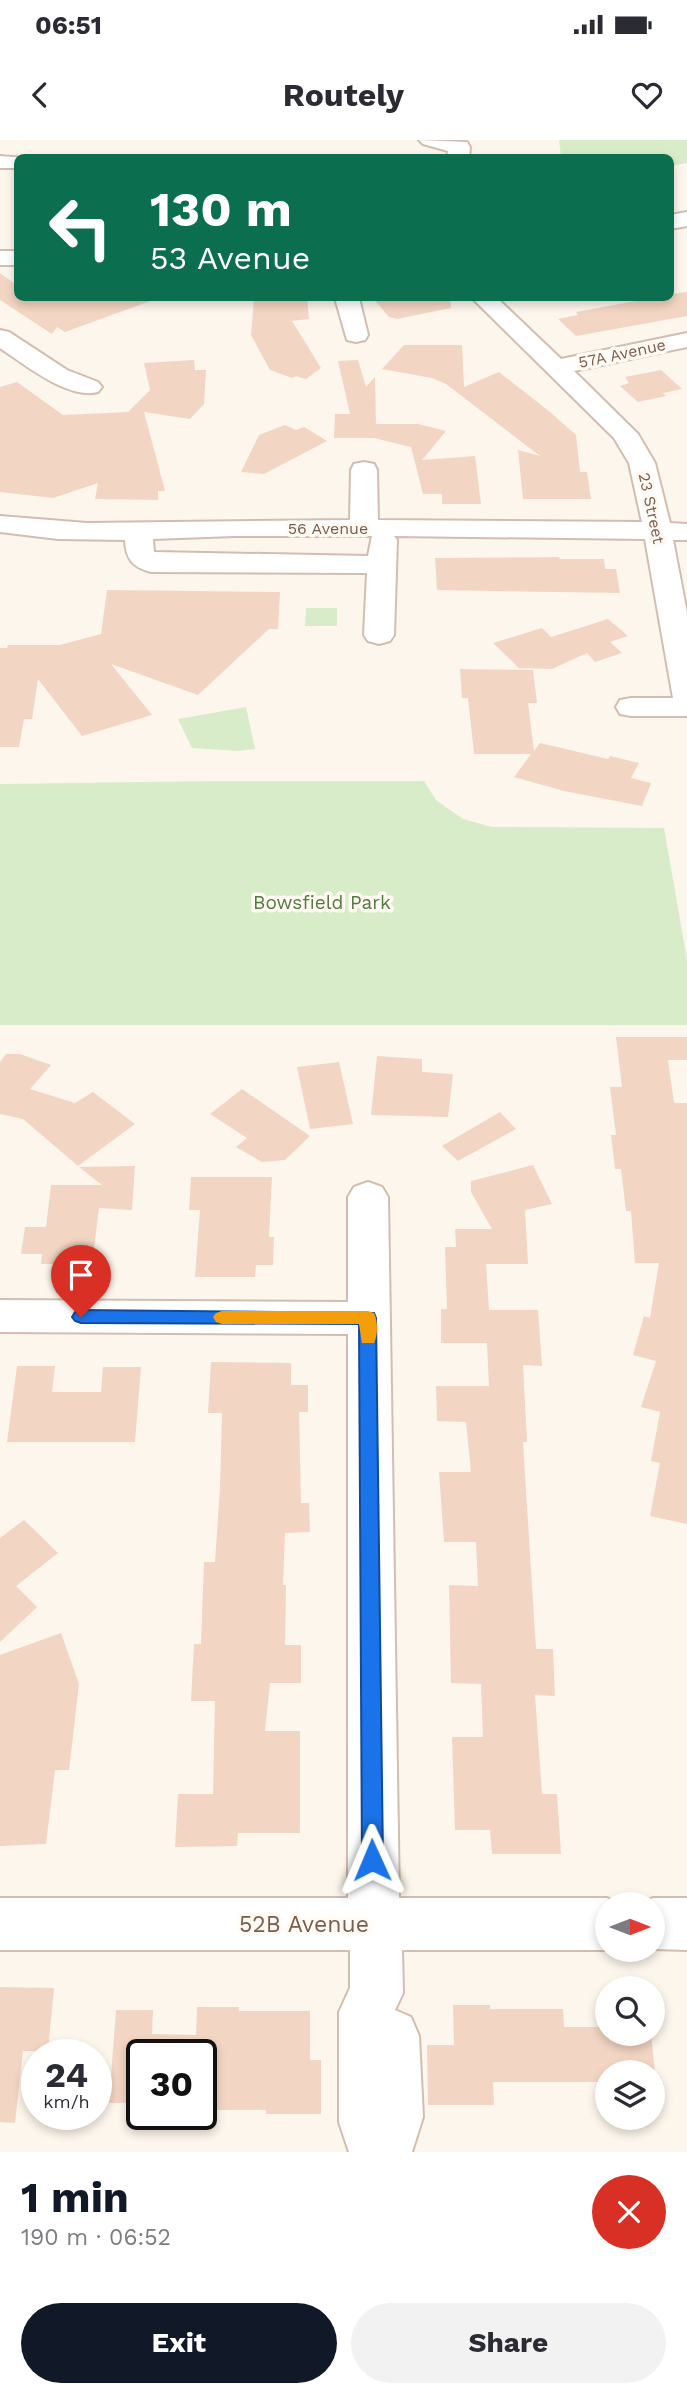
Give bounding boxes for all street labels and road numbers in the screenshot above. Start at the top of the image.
street label: 57A Avenue [577,335,667,372]
street label: 23 Street [635,471,668,546]
street label: 56 Avenue [288,519,368,538]
street label: 52B Avenue [239,1911,369,1938]

